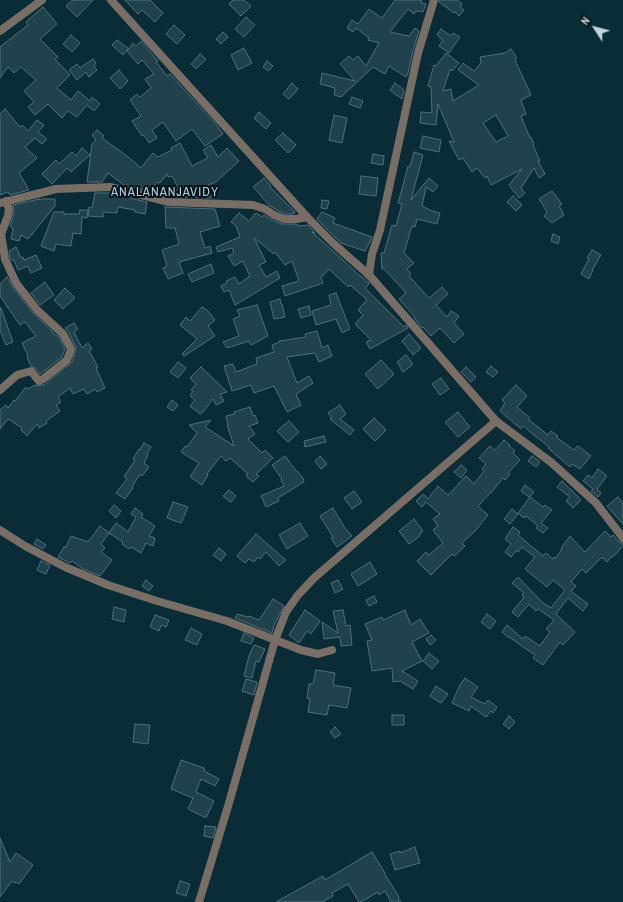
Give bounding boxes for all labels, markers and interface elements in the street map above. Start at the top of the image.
north arrow [575,8,615,48]
text: N [578,14,593,28]
district label: ANALANANJAVIDY [111,185,219,201]

